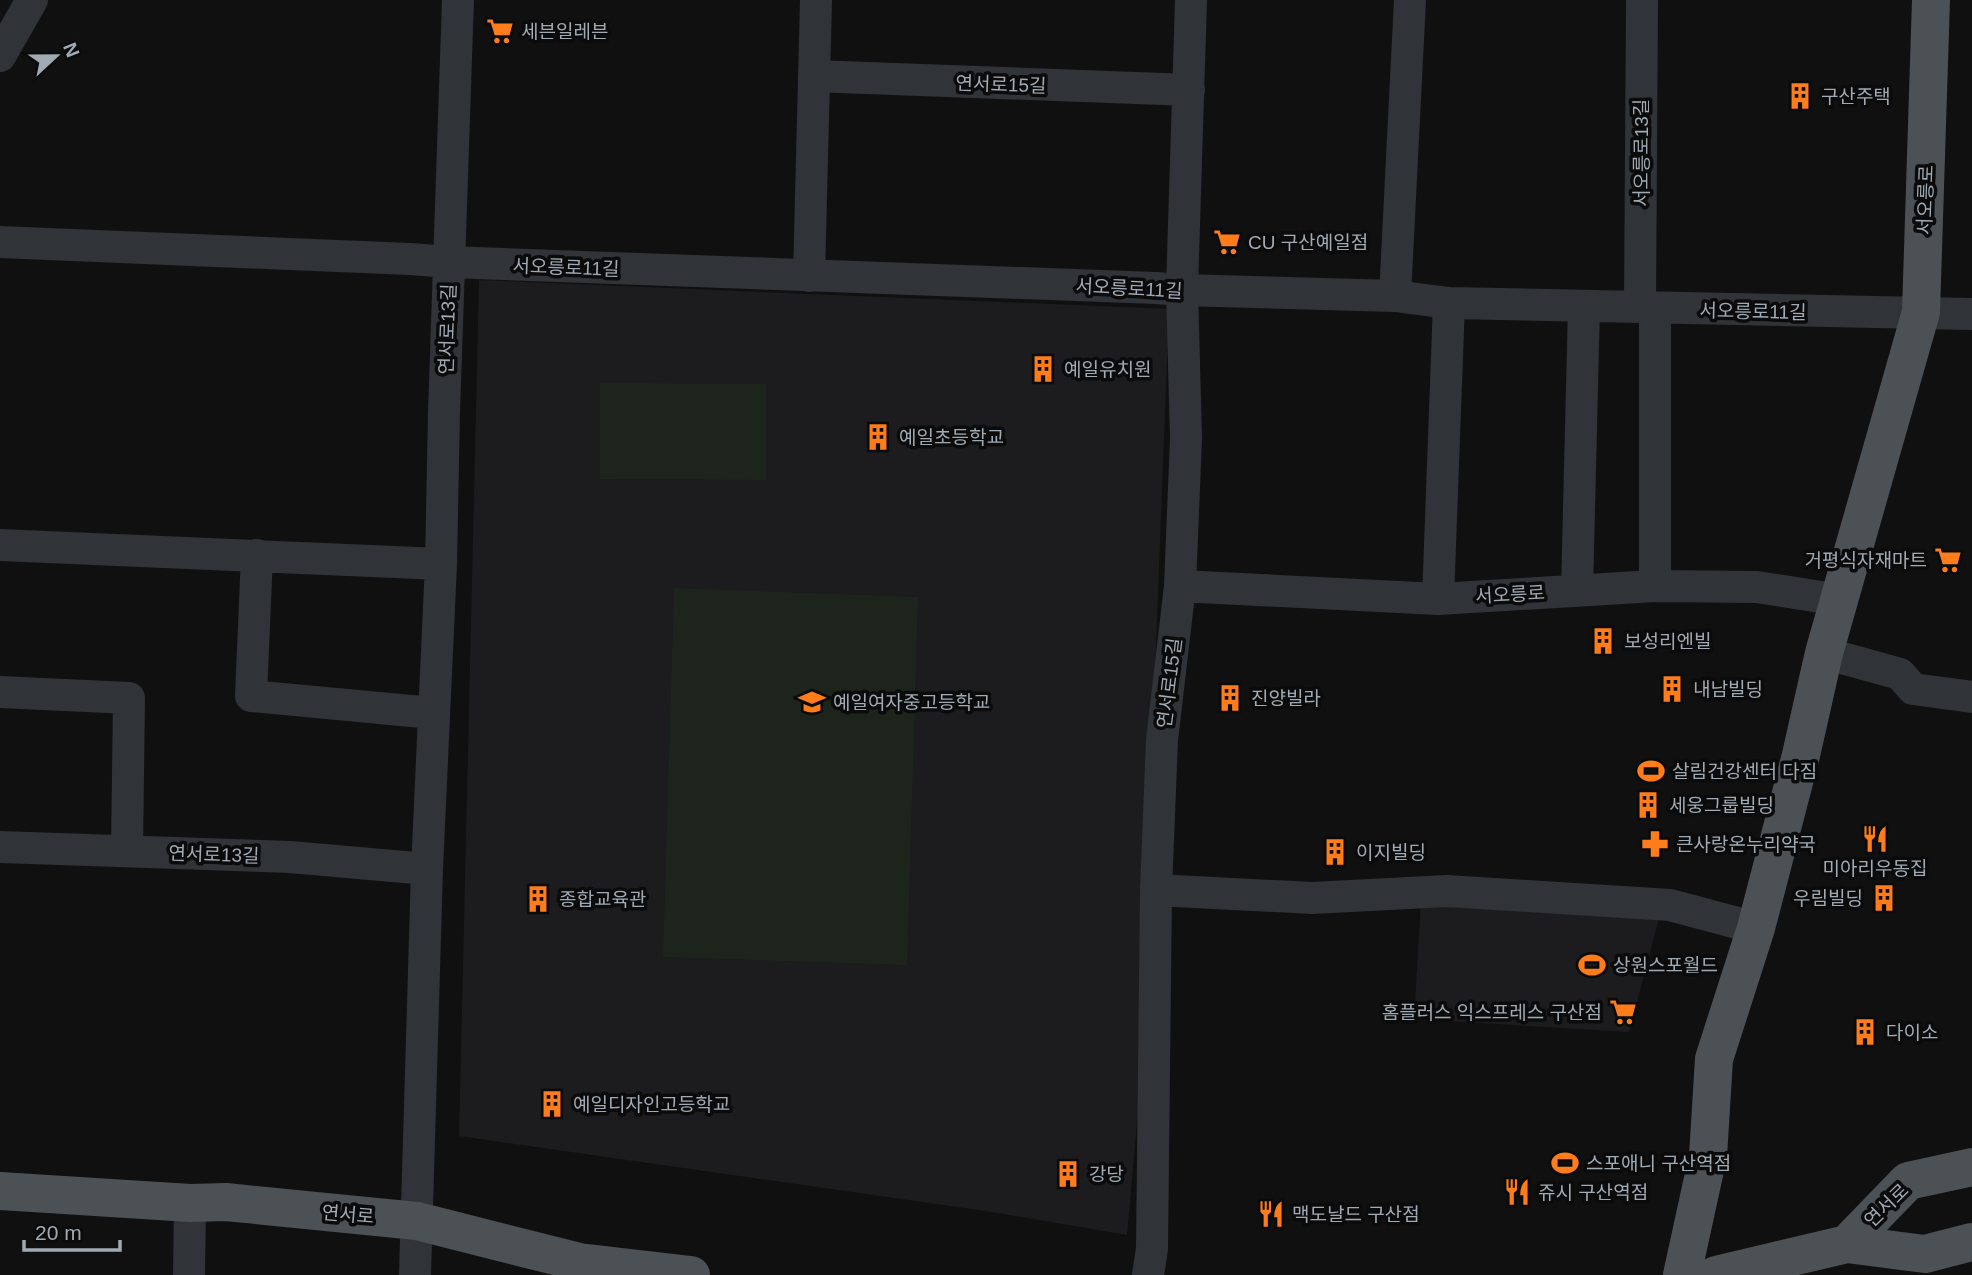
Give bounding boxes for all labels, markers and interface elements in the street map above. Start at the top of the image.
supermarket icon: 세븐일레븐 [485,16,515,46]
north arrow [21,21,91,91]
place label: 세븐일레븐 [521,21,608,42]
text: N [59,40,84,60]
street label: 연서로15길 [955,72,1047,97]
building icon: 구산주택 [1785,81,1815,111]
place label: 구산주택 [1821,86,1891,107]
street label: 서오릉로13길 [1631,99,1652,207]
street label: 서오릉로 [1914,165,1937,235]
supermarket icon: CU 구산예일점 [1212,227,1242,257]
place label: CU 구산예일점 [1248,232,1368,253]
street label: 서오릉로11길 [512,255,620,280]
street label: 서오릉로11길 [1075,275,1183,302]
street label: 연서로13길 [435,283,460,375]
street label: 서오릉로11길 [1699,300,1807,323]
building icon: 예일유치원 [1028,354,1058,384]
place label: 예일유치원 [1064,359,1151,380]
building icon: 예일초등학교 [863,422,893,452]
place label: 예일초등학교 [899,427,1004,448]
supermarket icon: 거평식자재마트 [1933,545,1963,575]
place label: 거평식자재마트 [1805,550,1927,571]
street label: 서오릉로 [1475,582,1545,607]
building icon: 보성리엔빌 [1588,626,1618,656]
place label: 보성리엔빌 [1624,631,1711,652]
street label: 연서로15길 [1154,637,1185,730]
building icon: 내남빌딩 [1657,674,1687,704]
place label: 내남빌딩 [1693,679,1763,700]
building icon: 진양빌라 [1215,683,1245,713]
school or university icon: 예일여자중고등학교 [797,687,827,717]
place label: 진양빌라 [1251,688,1321,709]
place label: 예일여자중고등학교 [833,692,990,713]
sports icon: 살림건강센터 다짐 [1636,756,1666,786]
place label: 살림건강센터 다짐 [1672,761,1817,782]
building icon: 세웅그룹빌딩 [1633,790,1663,820]
place label: 세웅그룹빌딩 [1669,795,1774,816]
restaurant icon: 미아리우동집 [1860,824,1890,854]
pharmacy icon: 큰사랑온누리약국 [1640,829,1670,859]
place label: 큰사랑온누리약국 [1676,834,1816,855]
building icon: 이지빌딩 [1320,837,1350,867]
street label: 연서로13길 [168,842,260,867]
place label: 이지빌딩 [1356,842,1426,863]
place label: 미아리우동집 [1823,858,1927,879]
building icon: 우림빌딩 [1869,883,1899,913]
building icon: 종합교육관 [523,884,553,914]
place label: 우림빌딩 [1793,888,1863,909]
place label: 종합교육관 [559,889,646,910]
sports icon: 상원스포월드 [1577,950,1607,980]
place label: 상원스포월드 [1613,955,1718,976]
supermarket icon: 홈플러스 익스프레스 구산점 [1608,997,1638,1027]
place label: 홈플러스 익스프레스 구산점 [1382,1002,1602,1023]
building icon: 다이소 [1850,1017,1880,1047]
place label: 다이소 [1886,1022,1938,1043]
building icon: 예일디자인고등학교 [537,1089,567,1119]
place label: 예일디자인고등학교 [573,1094,730,1115]
sports icon: 스포애니 구산역점 [1550,1148,1580,1178]
place label: 스포애니 구산역점 [1586,1153,1731,1174]
building icon: 강당 [1053,1159,1083,1189]
place label: 강당 [1089,1164,1124,1185]
restaurant icon: 쥬시 구산역점 [1502,1177,1532,1207]
street label: 연서로 [1860,1180,1913,1231]
place label: 쥬시 구산역점 [1538,1182,1648,1203]
restaurant icon: 맥도날드 구산점 [1256,1199,1286,1229]
street label: 연서로 [321,1202,375,1227]
place label: 맥도날드 구산점 [1292,1204,1420,1225]
scale bar [24,1208,121,1252]
text: 20 m [35,1221,82,1244]

